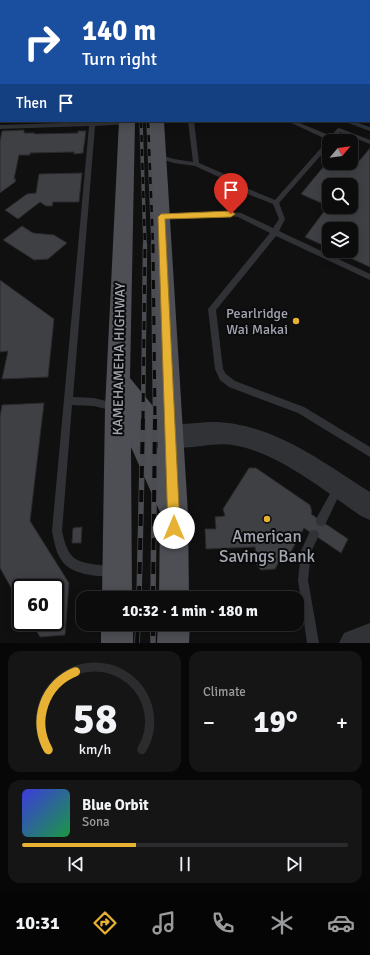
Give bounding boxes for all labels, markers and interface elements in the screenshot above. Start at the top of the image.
text: 140 m [82,14,156,48]
icon: right [16,16,68,68]
text: Turn right [82,48,157,70]
icon: arrive [55,92,77,114]
text: Then [16,94,47,112]
north arrow [322,134,358,170]
map controls [322,134,358,258]
pin [214,173,248,214]
button: search [322,178,358,214]
icon: arrive [220,179,242,201]
button: layers [322,222,358,258]
street label: KAMEHAMEHA HIGHWAY [109,282,129,436]
place label: Pearlridge Wai Makai [226,305,288,338]
marker: Pearlridge Wai Makai [291,316,301,326]
position arrow [153,507,195,549]
marker: American Savings Bank [262,514,272,524]
place label: American Savings Bank [219,526,315,567]
speed limit sign: 60 [12,579,64,631]
text: 10:32 · 1 min · 180 m [122,602,258,620]
text: Climate [203,684,246,700]
text: 58 [72,693,117,744]
text: 19° [253,704,298,741]
text: − [203,709,215,736]
text: + [336,709,348,736]
text: km/h [78,740,111,757]
text: Blue Orbit [82,796,149,814]
text: Sona [82,814,110,830]
icon: previous [65,853,87,875]
icon: pause [174,853,196,875]
icon: next [283,853,305,875]
icon: directions [91,909,119,937]
icon: music [150,909,178,937]
icon: phone [209,909,237,937]
icon: climate [268,909,296,937]
icon: car [327,909,355,937]
text: 10:31 [15,912,60,934]

